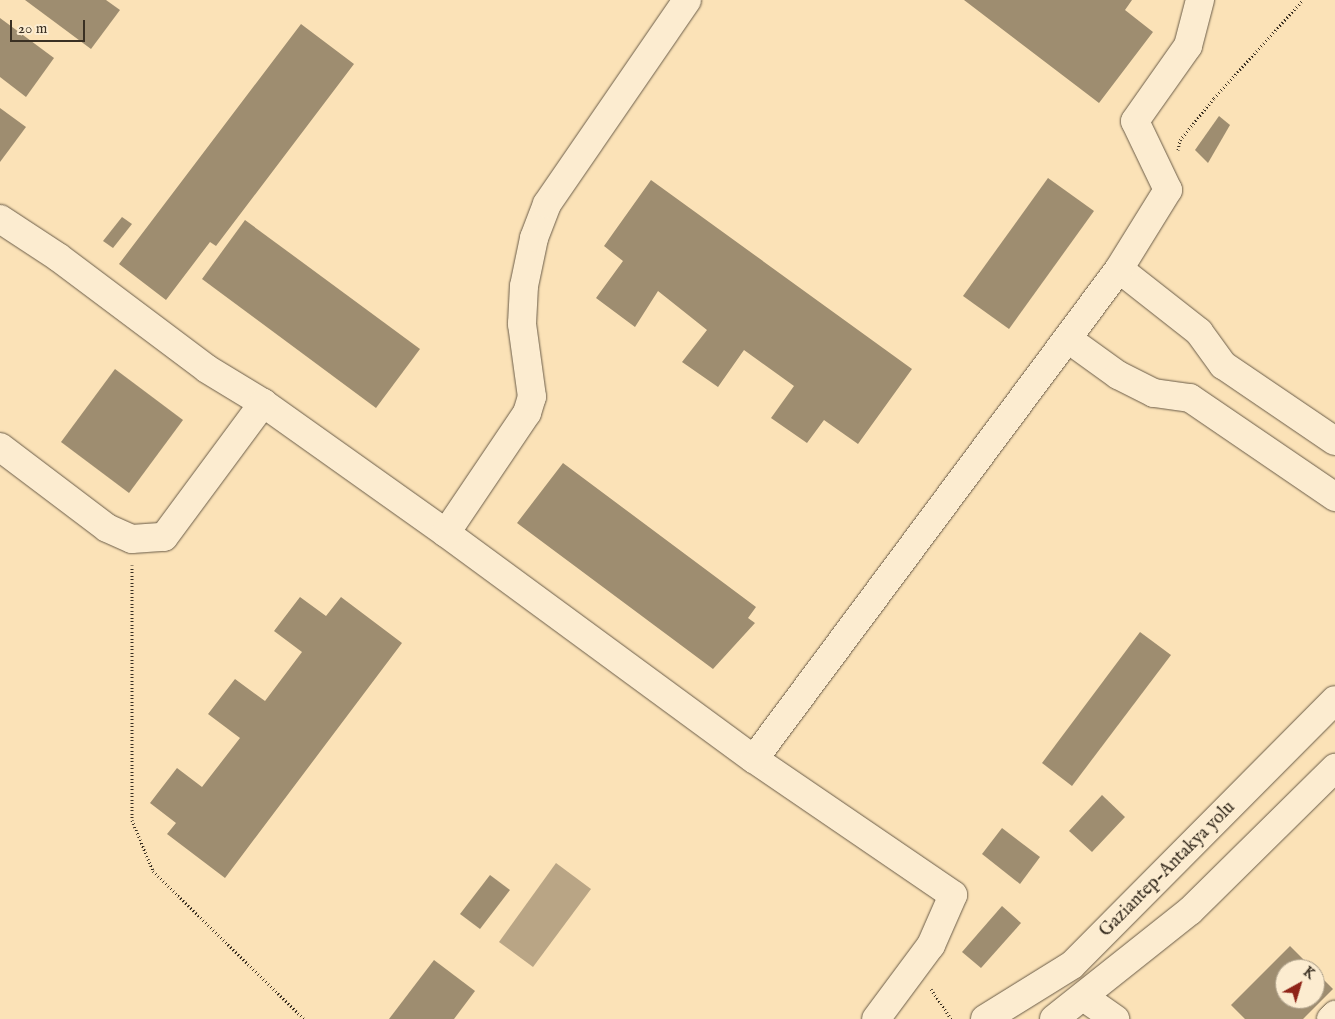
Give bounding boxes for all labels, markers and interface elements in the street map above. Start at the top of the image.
scale bar [12,10,88,42]
text: 20 m [18,19,47,38]
street label: Gaziantep-Antakya yolu [1096,798,1240,942]
north arrow [1275,959,1325,1009]
text: K [1299,963,1318,983]

